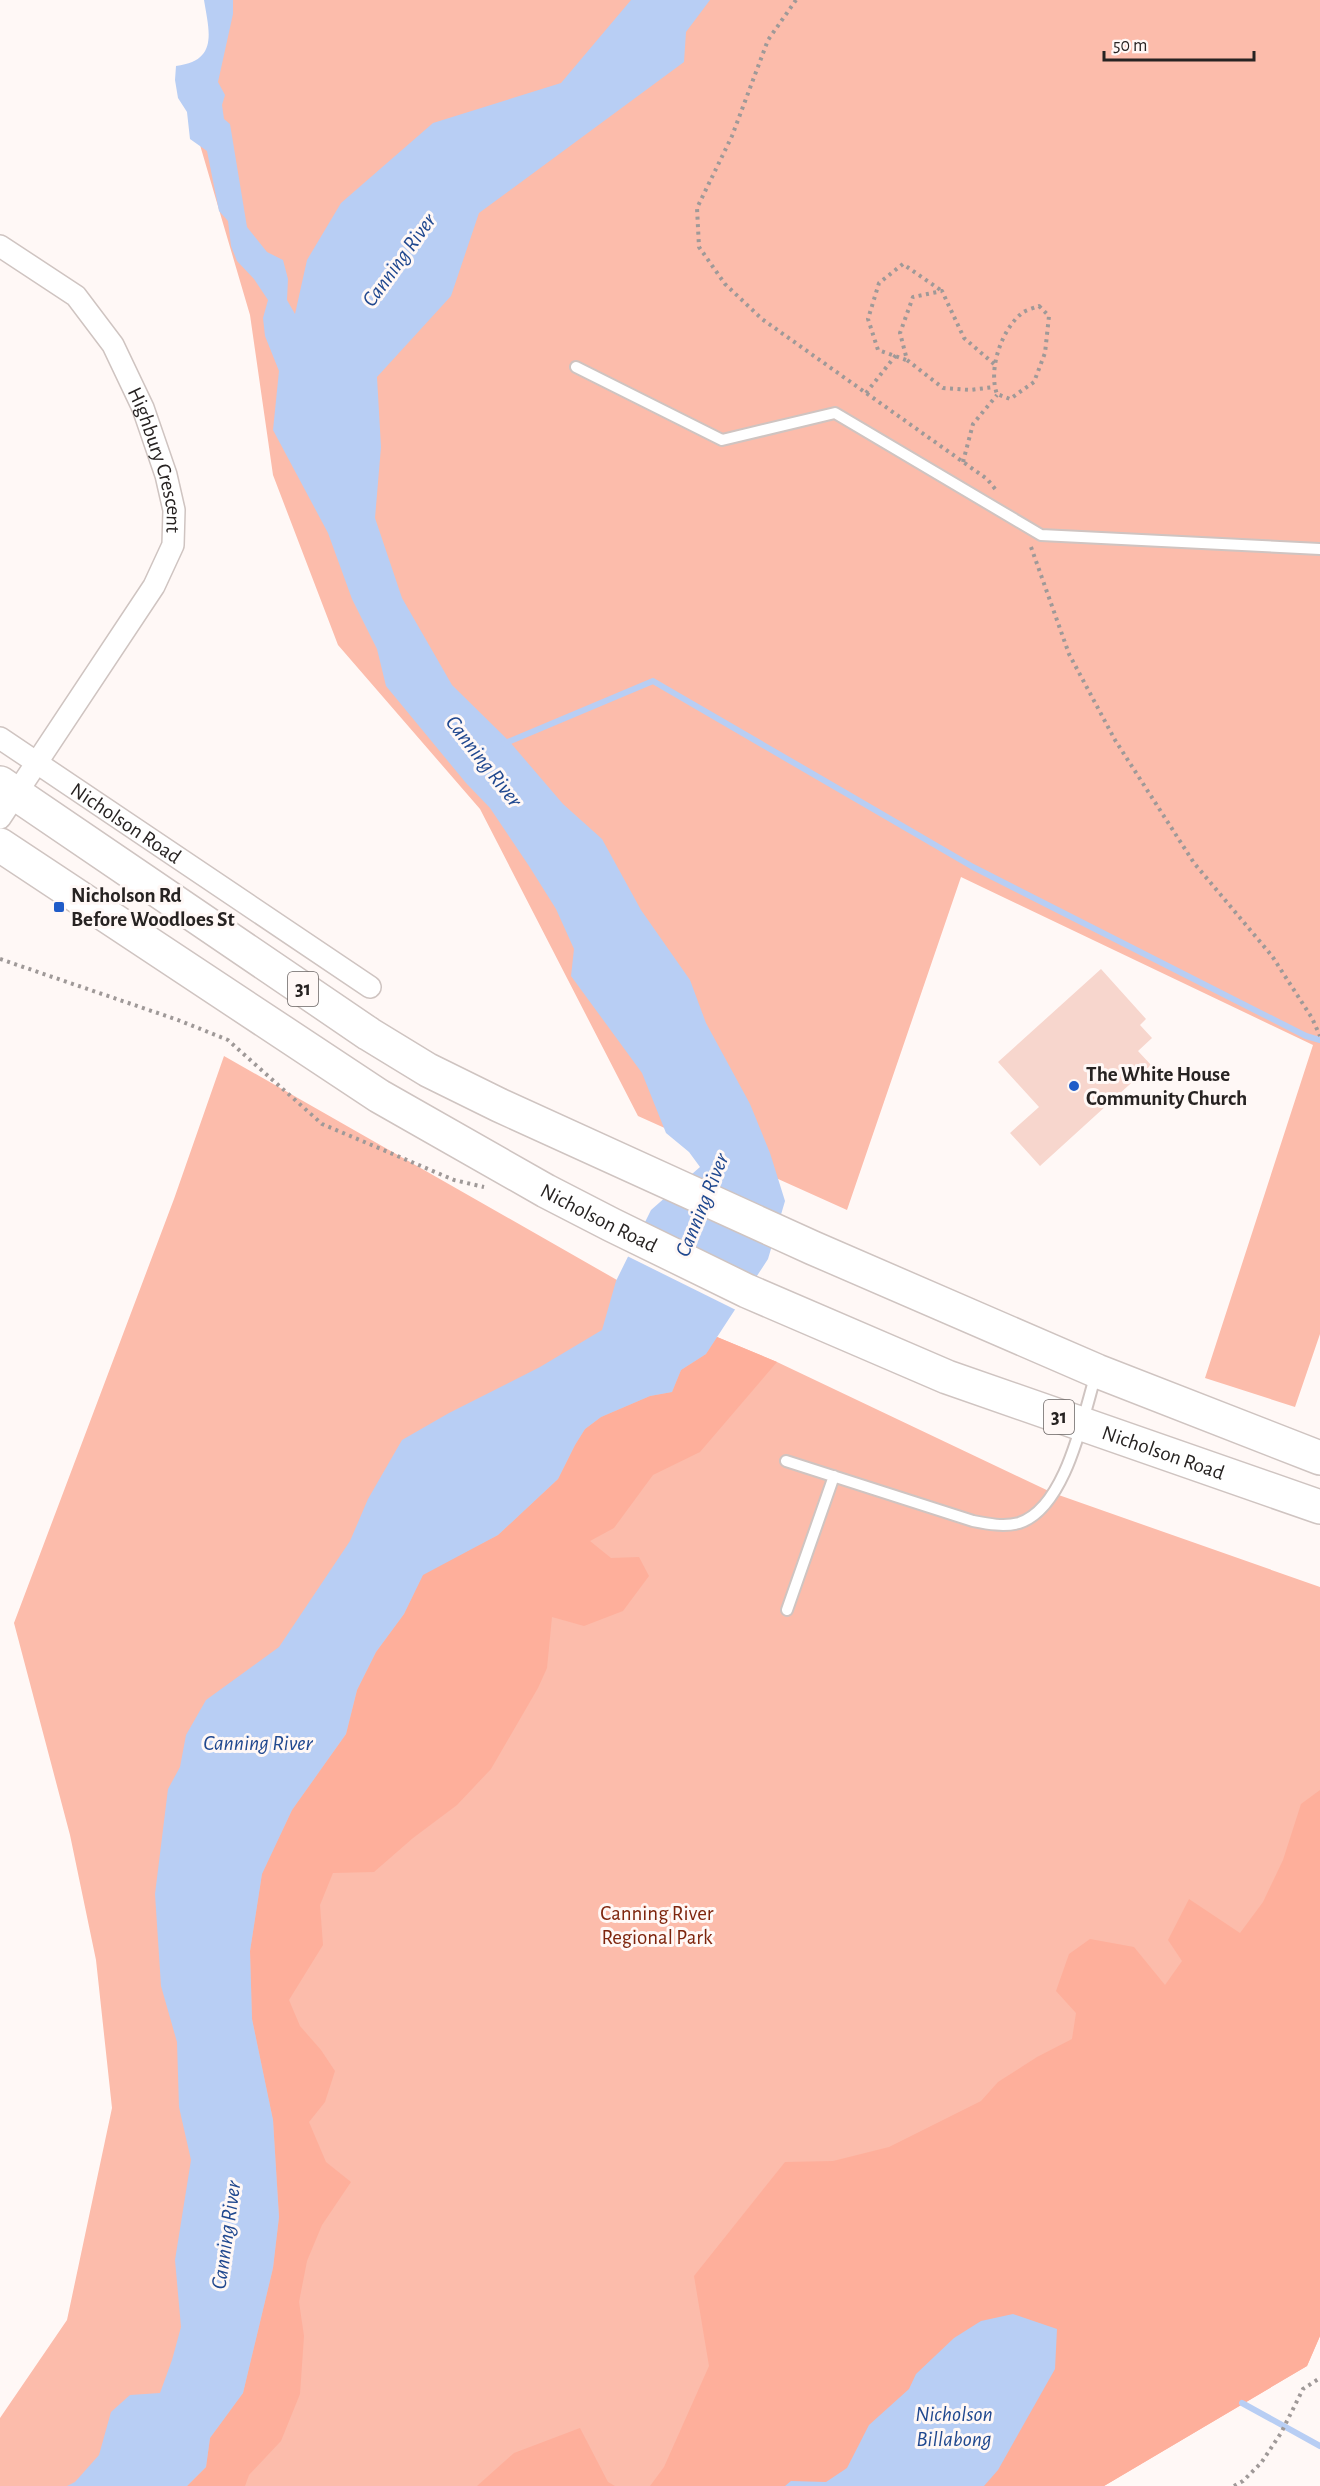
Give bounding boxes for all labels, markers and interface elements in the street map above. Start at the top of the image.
scale bar [1104,24,1254,62]
text: 50 m [1113,37,1147,55]
water label: Canning River [358,209,441,311]
street label: Highbury Crescent [124,384,185,533]
water label: Canning River [442,711,527,811]
street label: Nicholson Road [67,778,185,867]
place label: Nicholson Rd Before Woodloes St [71,885,235,930]
marker: Nicholson Rd Before Woodloes St [52,900,66,914]
road number: 31 [288,972,318,1006]
place label: The White House Community Church [1086,1064,1247,1109]
marker: The White House Community Church [1067,1079,1081,1093]
water label: Canning River [671,1149,733,1260]
street label: Nicholson Road [537,1180,661,1256]
road number: 31 [1044,1400,1074,1434]
street label: Nicholson Road [1099,1421,1227,1483]
water label: Canning River [203,1732,313,1754]
park label: Canning River Regional Park [600,1903,714,1948]
water label: Canning River [208,2179,245,2291]
water label: Nicholson Billabong [915,2403,993,2450]

